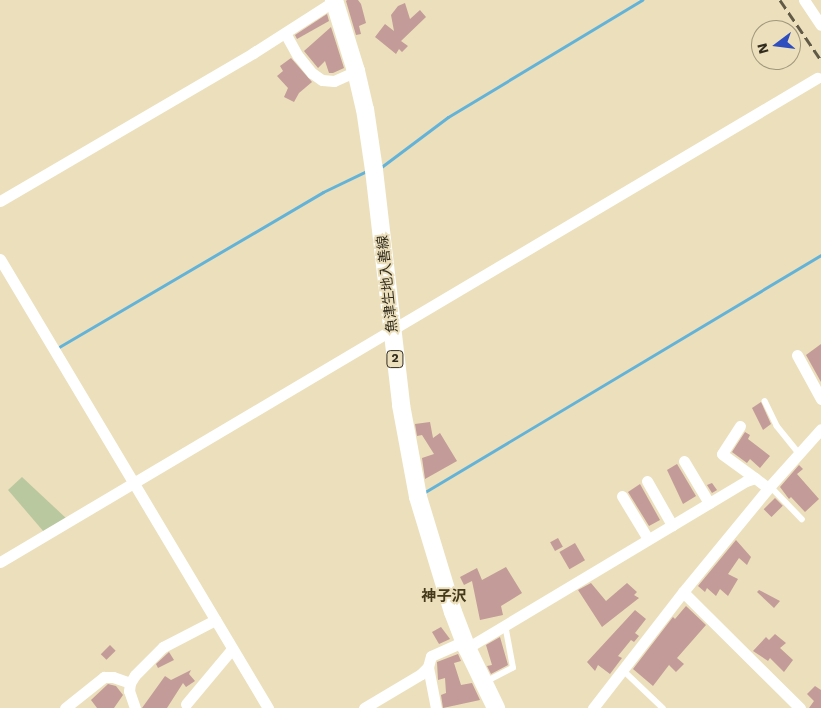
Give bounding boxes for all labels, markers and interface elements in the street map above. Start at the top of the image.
north arrow [751,20,801,70]
text: N [753,42,772,56]
street label: 魚津生地入善線 [374,234,400,334]
road number: 2 [386,349,404,368]
district label: 神子沢 [422,588,466,606]

